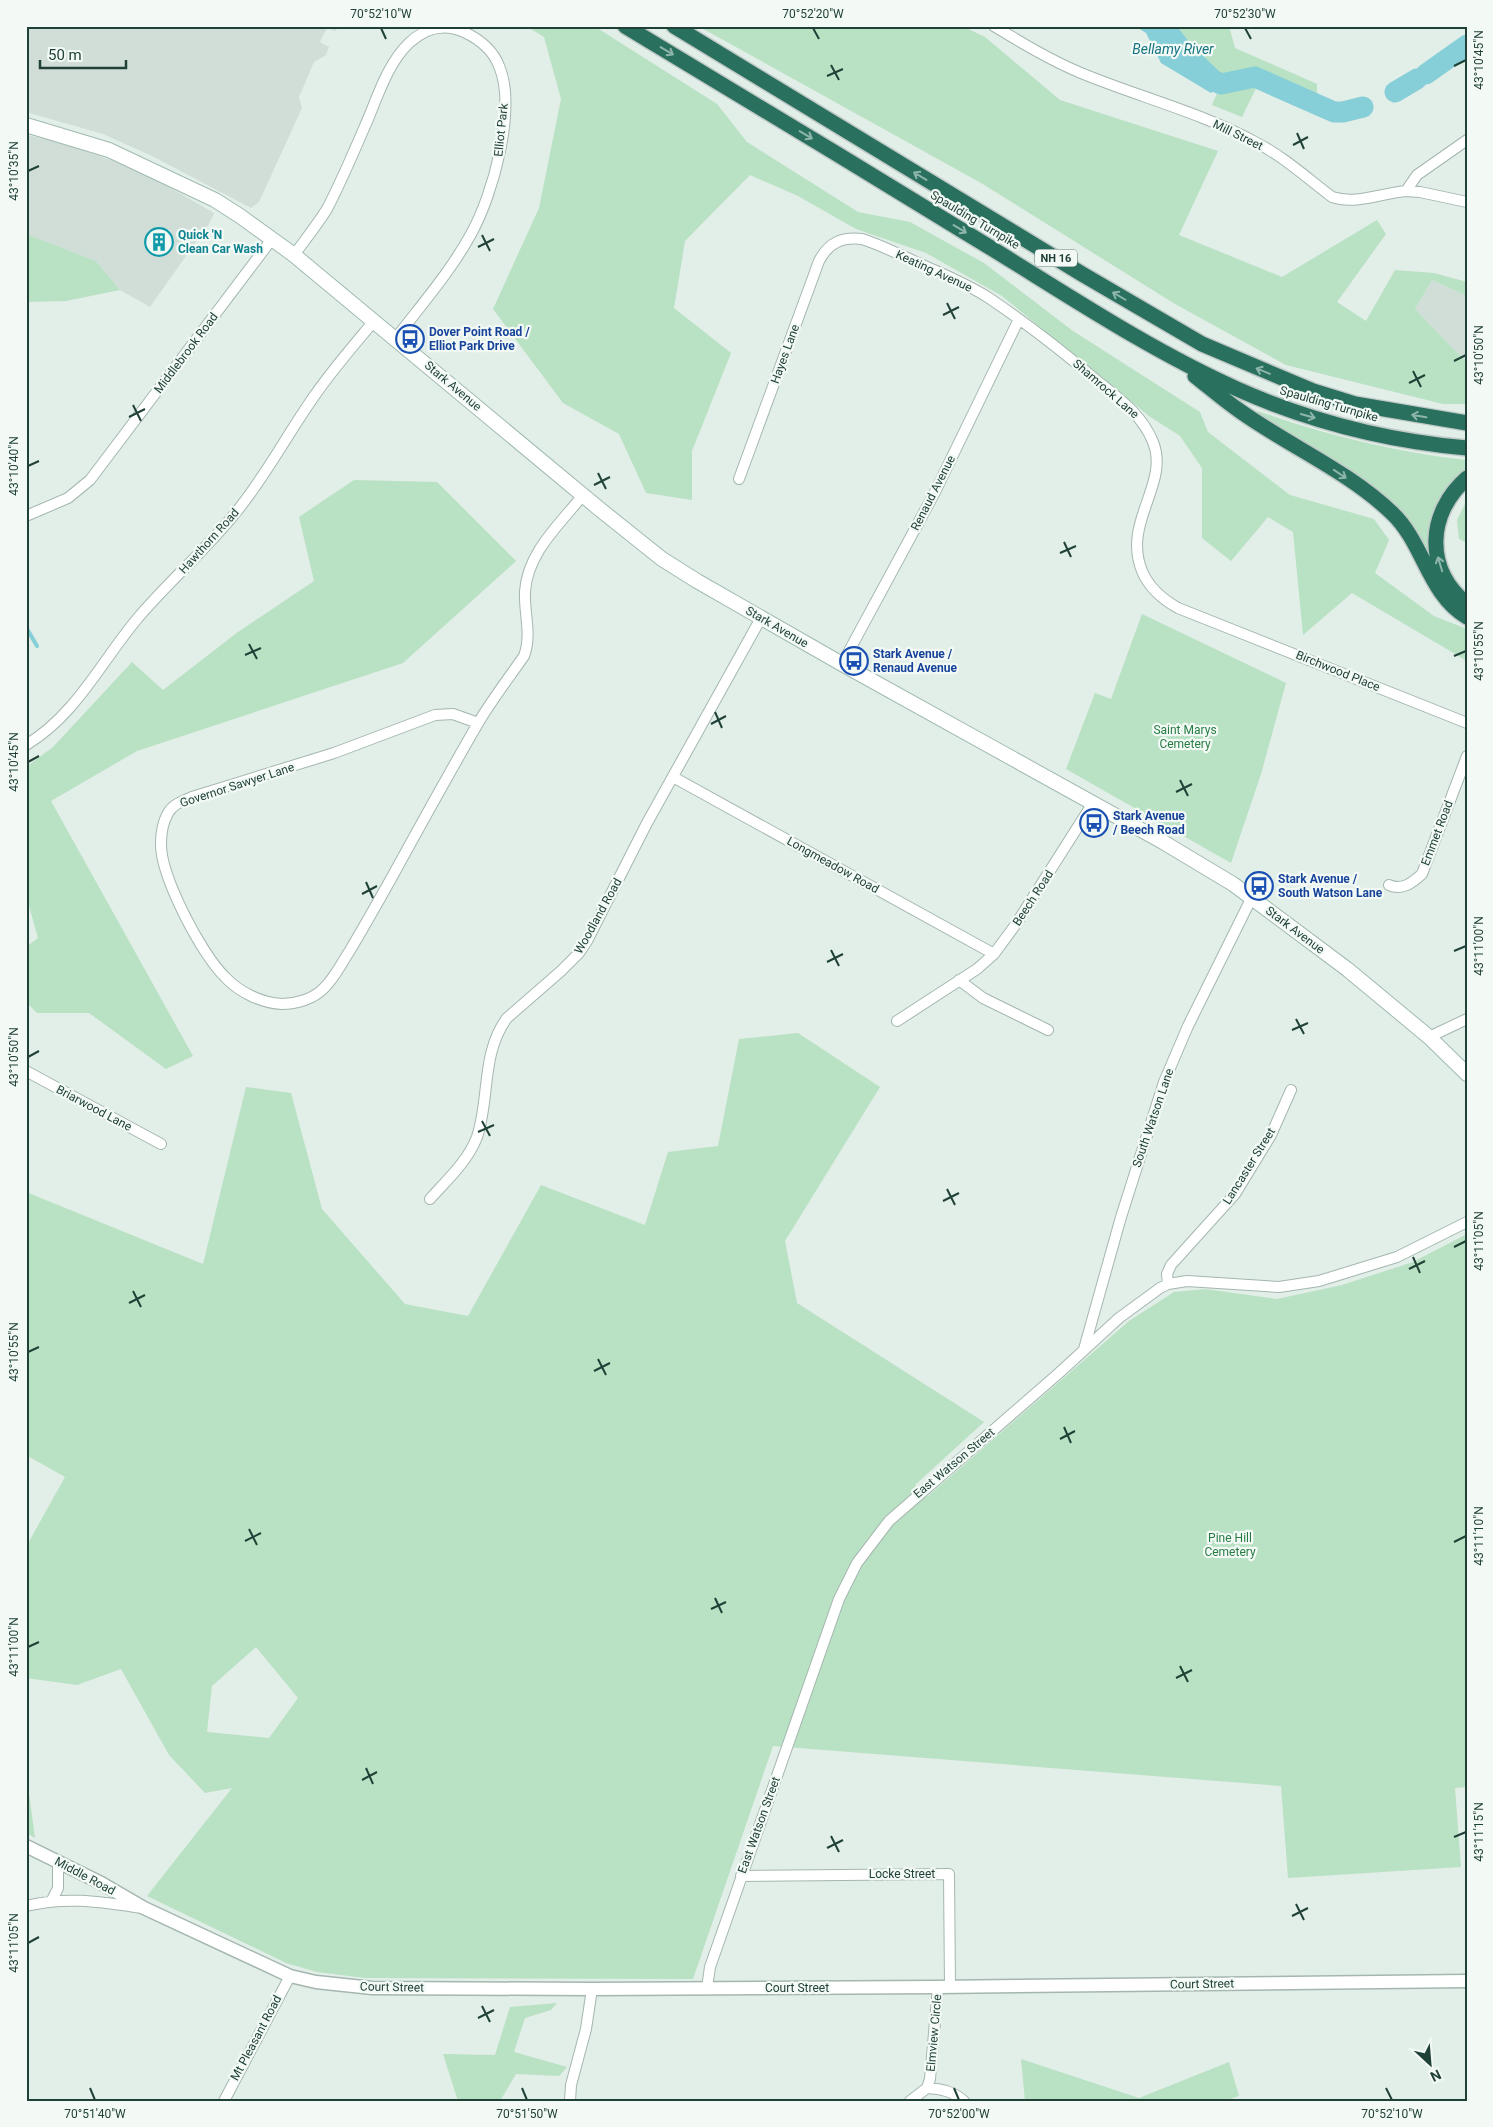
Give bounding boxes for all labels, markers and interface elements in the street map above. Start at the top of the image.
text: 70°52'10"W [350,7,412,21]
text: 70°52'20"W [782,7,844,21]
text: 70°52'30"W [1214,7,1276,21]
text: 43°10'45"N [1472,30,1486,90]
scale bar [40,38,126,70]
water label: Bellamy River [1132,41,1214,57]
text: 50 m [48,46,82,64]
one-way arrow [659,47,673,57]
street label: Elliot Park [491,102,511,157]
street label: Mill Street [1211,117,1265,153]
one-way arrow [799,131,813,141]
text: 43°10'35"N [7,141,21,201]
one-way arrow [913,170,927,181]
street label: Spaulding Turnpike [928,188,1022,252]
one-way arrow [952,224,966,234]
building icon: Quick 'N Clean Car Wash [144,227,174,257]
place label: Quick 'N Clean Car Wash [178,228,263,256]
street label: Keating Avenue [894,247,974,295]
road number: NH 16 [1035,250,1077,266]
one-way arrow [1113,290,1127,300]
street label: Middlebrook Road [151,310,221,396]
street label: Hayes Lane [768,322,802,386]
bus stop icon: Dover Point Road / Elliot Park Drive [395,324,425,354]
place label: Dover Point Road / Elliot Park Drive [429,325,530,353]
text: 43°10'50"N [1472,325,1486,385]
street label: Shamrock Lane [1070,357,1142,421]
street label: Stark Avenue [422,358,484,414]
one-way arrow [1256,366,1271,375]
street label: Spaulding Turnpike [1278,383,1380,425]
one-way arrow [1411,410,1427,420]
one-way arrow [1300,411,1316,421]
text: 43°10'40"N [7,436,21,496]
street label: Renaud Avenue [908,453,958,533]
one-way arrow [1332,469,1346,479]
street label: Hawthorn Road [176,506,242,576]
one-way arrow [1434,557,1444,573]
street label: Stark Avenue [743,603,811,651]
text: 43°10'55"N [1472,621,1486,681]
bus stop icon: Stark Avenue / Renaud Avenue [839,646,869,676]
place label: Stark Avenue / Renaud Avenue [873,647,957,675]
street label: Birchwood Place [1294,648,1382,694]
park label: Saint Marys Cemetery [1153,723,1217,751]
text: 43°10'45"N [7,732,21,792]
street label: Governor Sawyer Lane [178,760,296,810]
street label: Emmet Road [1418,798,1456,868]
bus stop icon: Stark Avenue / Beech Road [1079,808,1109,838]
place label: Stark Avenue / Beech Road [1112,809,1185,837]
street label: Longmeadow Road [784,834,882,896]
street label: Beech Road [1010,868,1056,928]
bus stop icon: Stark Avenue / South Watson Lane [1244,871,1274,901]
place label: Stark Avenue / South Watson Lane [1278,872,1383,900]
street label: Woodland Road [571,876,625,956]
street label: Stark Avenue [1263,903,1327,957]
text: 43°11'00"N [1472,916,1486,976]
text: 43°10'50"N [7,1027,21,1087]
street label: South Watson Lane [1130,1067,1176,1169]
street label: Briarwood Lane [54,1082,134,1134]
street label: Lancaster Street [1220,1125,1278,1207]
text: 43°11'05"N [1472,1211,1486,1271]
text: 43°10'55"N [7,1322,21,1382]
street label: East Watson Street [911,1425,997,1501]
text: 43°11'10"N [1472,1506,1486,1566]
park label: Pine Hill Cemetery [1204,1531,1256,1559]
text: 43°11'00"N [7,1617,21,1677]
street label: East Watson Street [735,1775,783,1875]
text: 43°11'15"N [1472,1802,1486,1862]
street label: Middle Road [52,1854,118,1898]
street label: Locke Street [869,1867,935,1881]
text: 43°11'05"N [7,1913,21,1973]
street label: Court Street [1170,1976,1234,1992]
street label: Court Street [360,1979,424,1995]
street label: Court Street [765,1981,829,1995]
street label: Mt Pleasant Road [228,1993,284,2083]
street label: Elmview Circle [924,1994,944,2072]
north arrow [1406,2040,1456,2090]
text: N [1428,2066,1444,2085]
text: 70°51'40"W [64,2107,126,2121]
text: 70°51'50"W [496,2107,558,2121]
text: 70°52'00"W [928,2107,990,2121]
text: 70°52'10"W [1361,2107,1423,2121]

